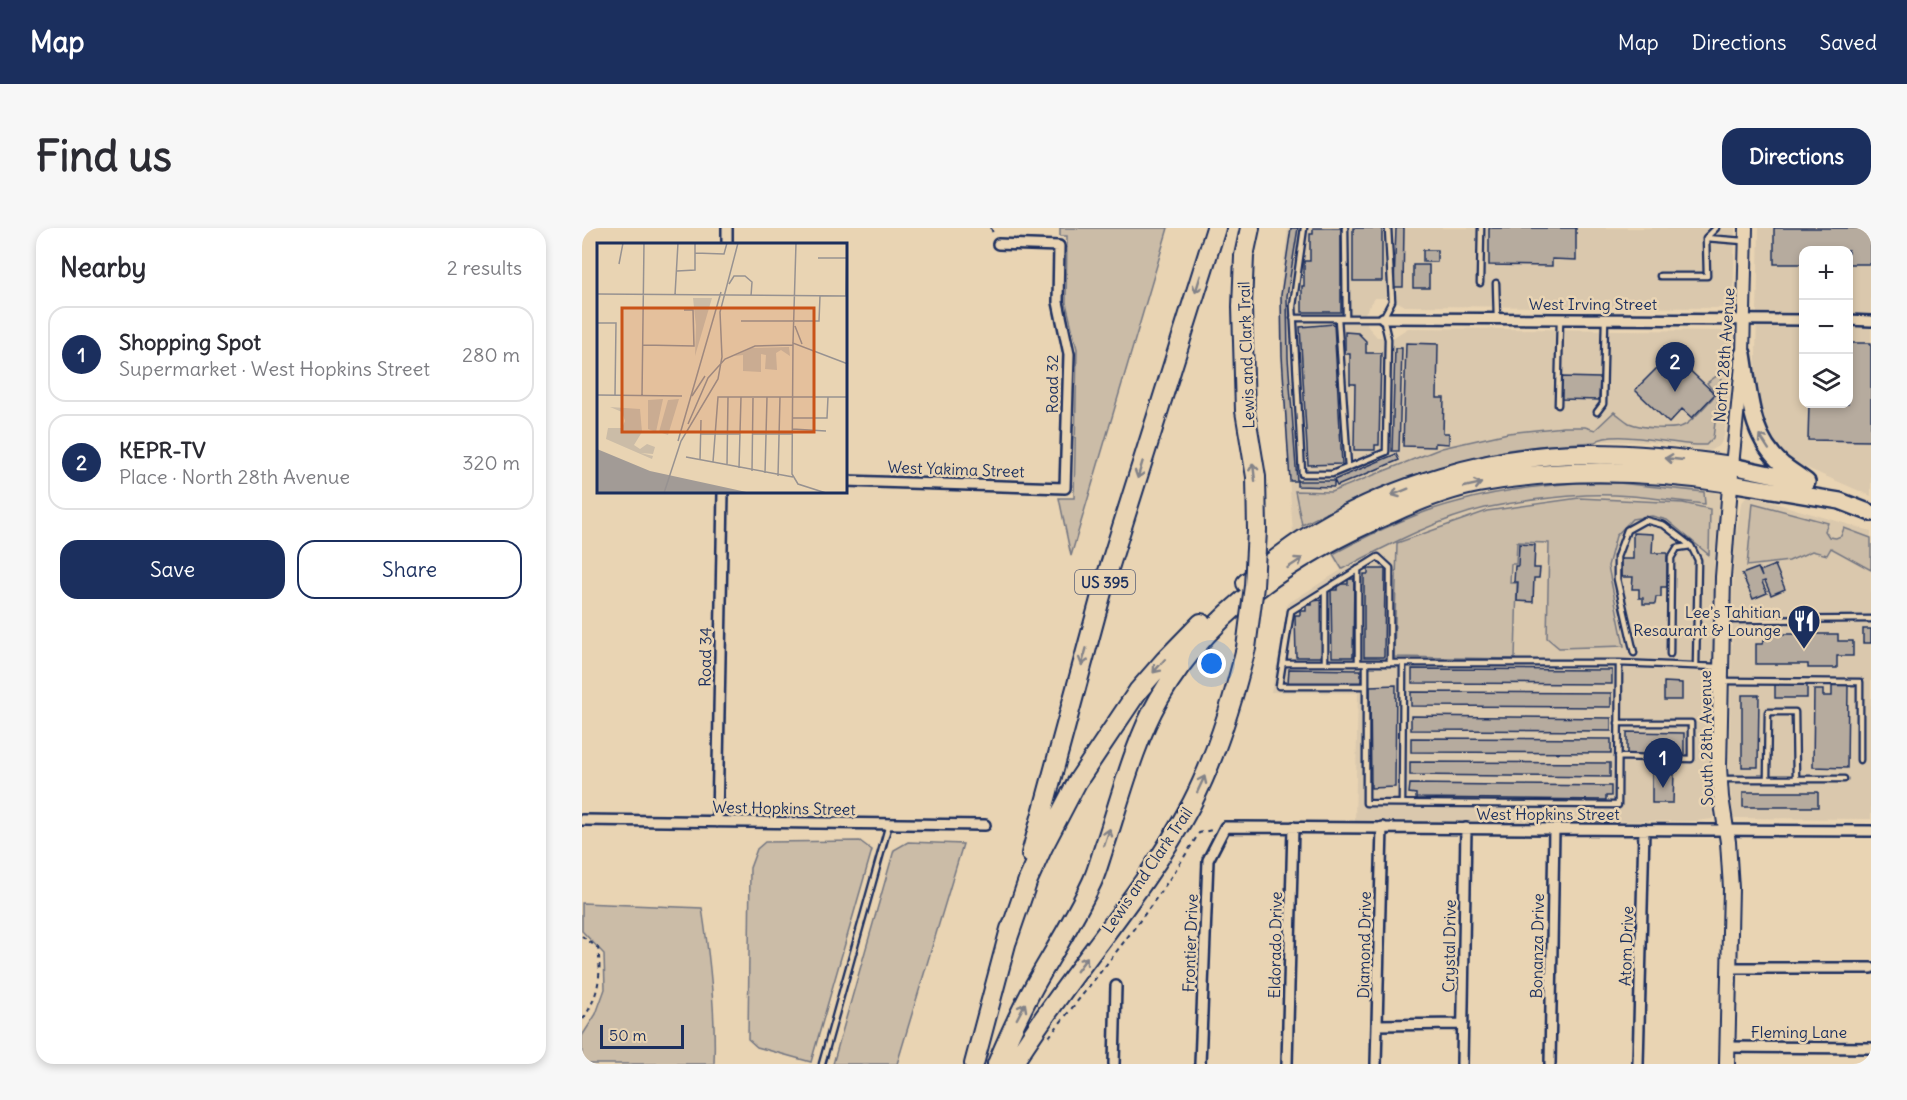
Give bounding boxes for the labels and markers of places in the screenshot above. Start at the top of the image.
pin: 2 [1656,342,1694,392]
place label: Lee's Tahitian Resaurant & Lounge [1633,602,1781,640]
restaurant icon: Lee's Tahitian Resaurant & Lounge [1786,603,1822,650]
pin: 1 [1644,738,1682,788]

